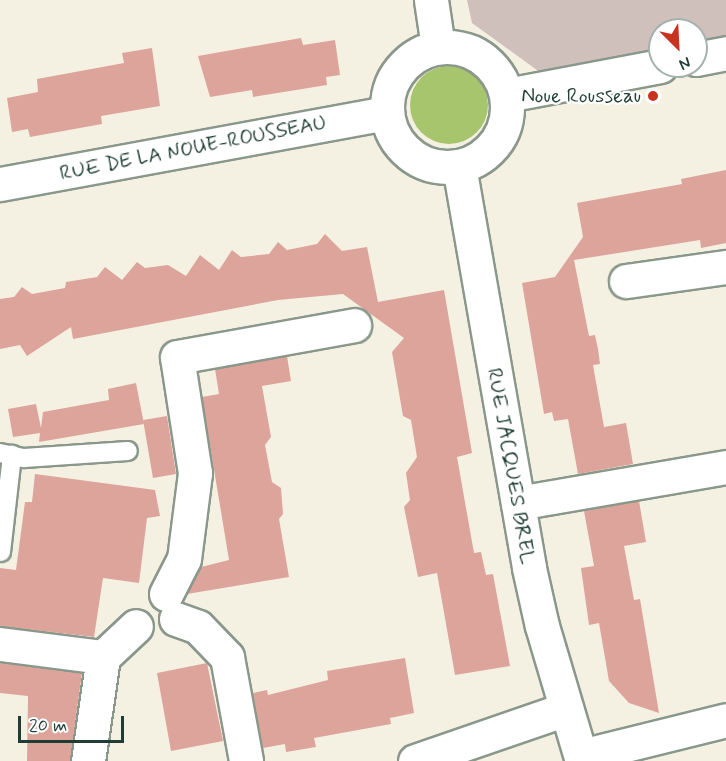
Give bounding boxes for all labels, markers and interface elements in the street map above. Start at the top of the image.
north arrow [648,18,708,78]
text: N [676,51,694,75]
place label: Noue Rousseau [521,83,641,109]
marker: Noue Rousseau [646,89,660,103]
street label: RUE DE LA NOUE-ROUSSEAU [56,110,330,186]
street label: RUE JACQUES BREL [482,369,540,563]
scale bar [21,704,128,742]
text: 20 m [29,714,67,738]

